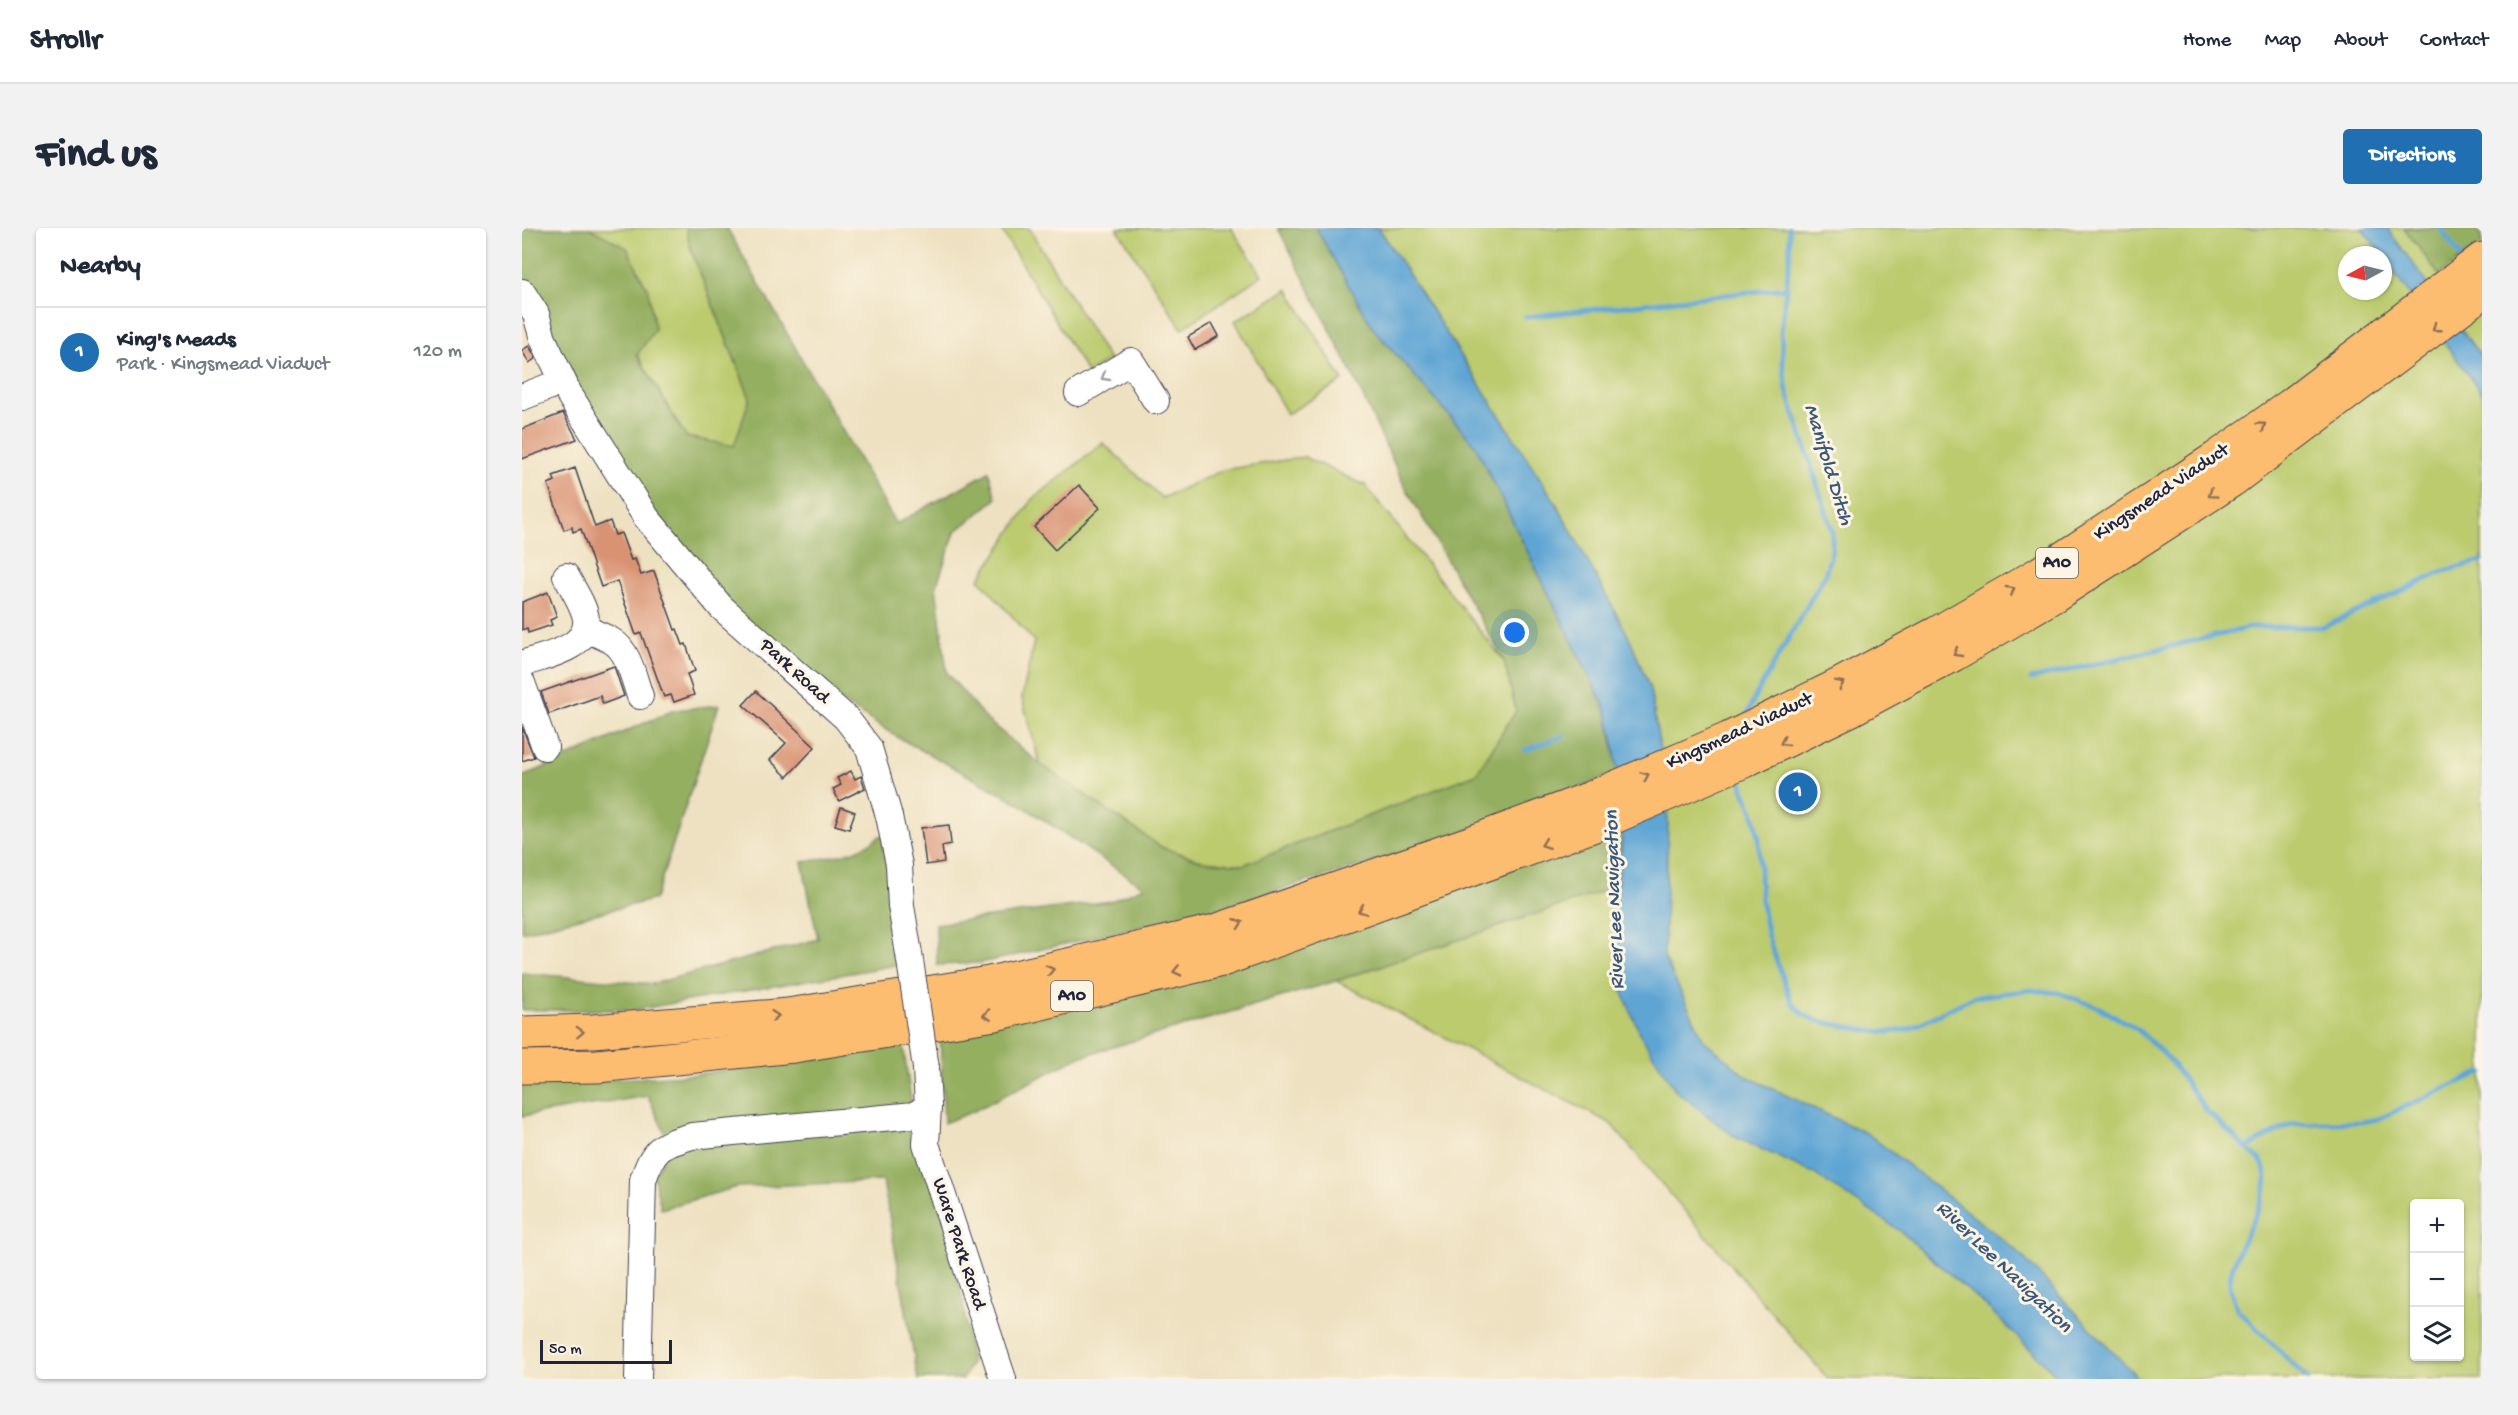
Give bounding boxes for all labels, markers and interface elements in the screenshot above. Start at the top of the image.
text: Strollr [30,25,101,58]
text: Home [2183,29,2231,54]
text: Map [2264,29,2301,54]
text: About [2334,29,2387,54]
text: Contact [2420,29,2488,54]
button: Directions [2343,129,2482,184]
text: Find us [36,132,156,181]
north arrow [2338,246,2392,300]
text: Nearby [60,252,141,283]
one-way arrow [2431,321,2442,332]
text: King's Meads [117,328,236,354]
text: 1 [75,341,84,364]
text: 120 m [414,341,462,364]
text: Park · Kingsmead Viaduct [117,354,329,377]
one-way arrow [1101,369,1111,381]
water label: Manifold Ditch [1797,401,1857,529]
one-way arrow [2255,422,2266,433]
street label: Kingsmead Viaduct [2090,438,2236,547]
one-way arrow [2207,487,2218,498]
road number: A10 [2036,548,2078,578]
one-way arrow [2005,586,2015,598]
your location [1500,618,1529,647]
street label: Park Road [753,634,836,711]
one-way arrow [1953,645,1963,657]
one-way arrow [1834,680,1845,692]
street label: Kingsmead Viaduct [1663,687,1818,776]
one-way arrow [1779,735,1790,746]
pin: 1 [1778,770,1818,814]
one-way arrow [1638,771,1649,783]
water label: River Lee Navigation [1600,809,1632,990]
one-way arrow [1541,837,1552,849]
one-way arrow [1357,903,1368,916]
one-way arrow [1233,918,1244,930]
one-way arrow [1172,963,1182,976]
one-way arrow [1045,964,1055,977]
road number: A10 [1051,981,1093,1011]
one-way arrow [982,1008,992,1021]
one-way arrow [770,1010,779,1023]
one-way arrow [576,1025,585,1038]
street label: Ware Park Road [926,1175,991,1315]
water label: River Lee Navigation [1930,1197,2077,1340]
map controls [2410,1199,2464,1361]
button: + [2410,1199,2464,1253]
button: − [2410,1253,2464,1307]
button: layers [2410,1307,2464,1361]
scale bar [540,1337,672,1364]
text: 50 m [549,1341,582,1360]

